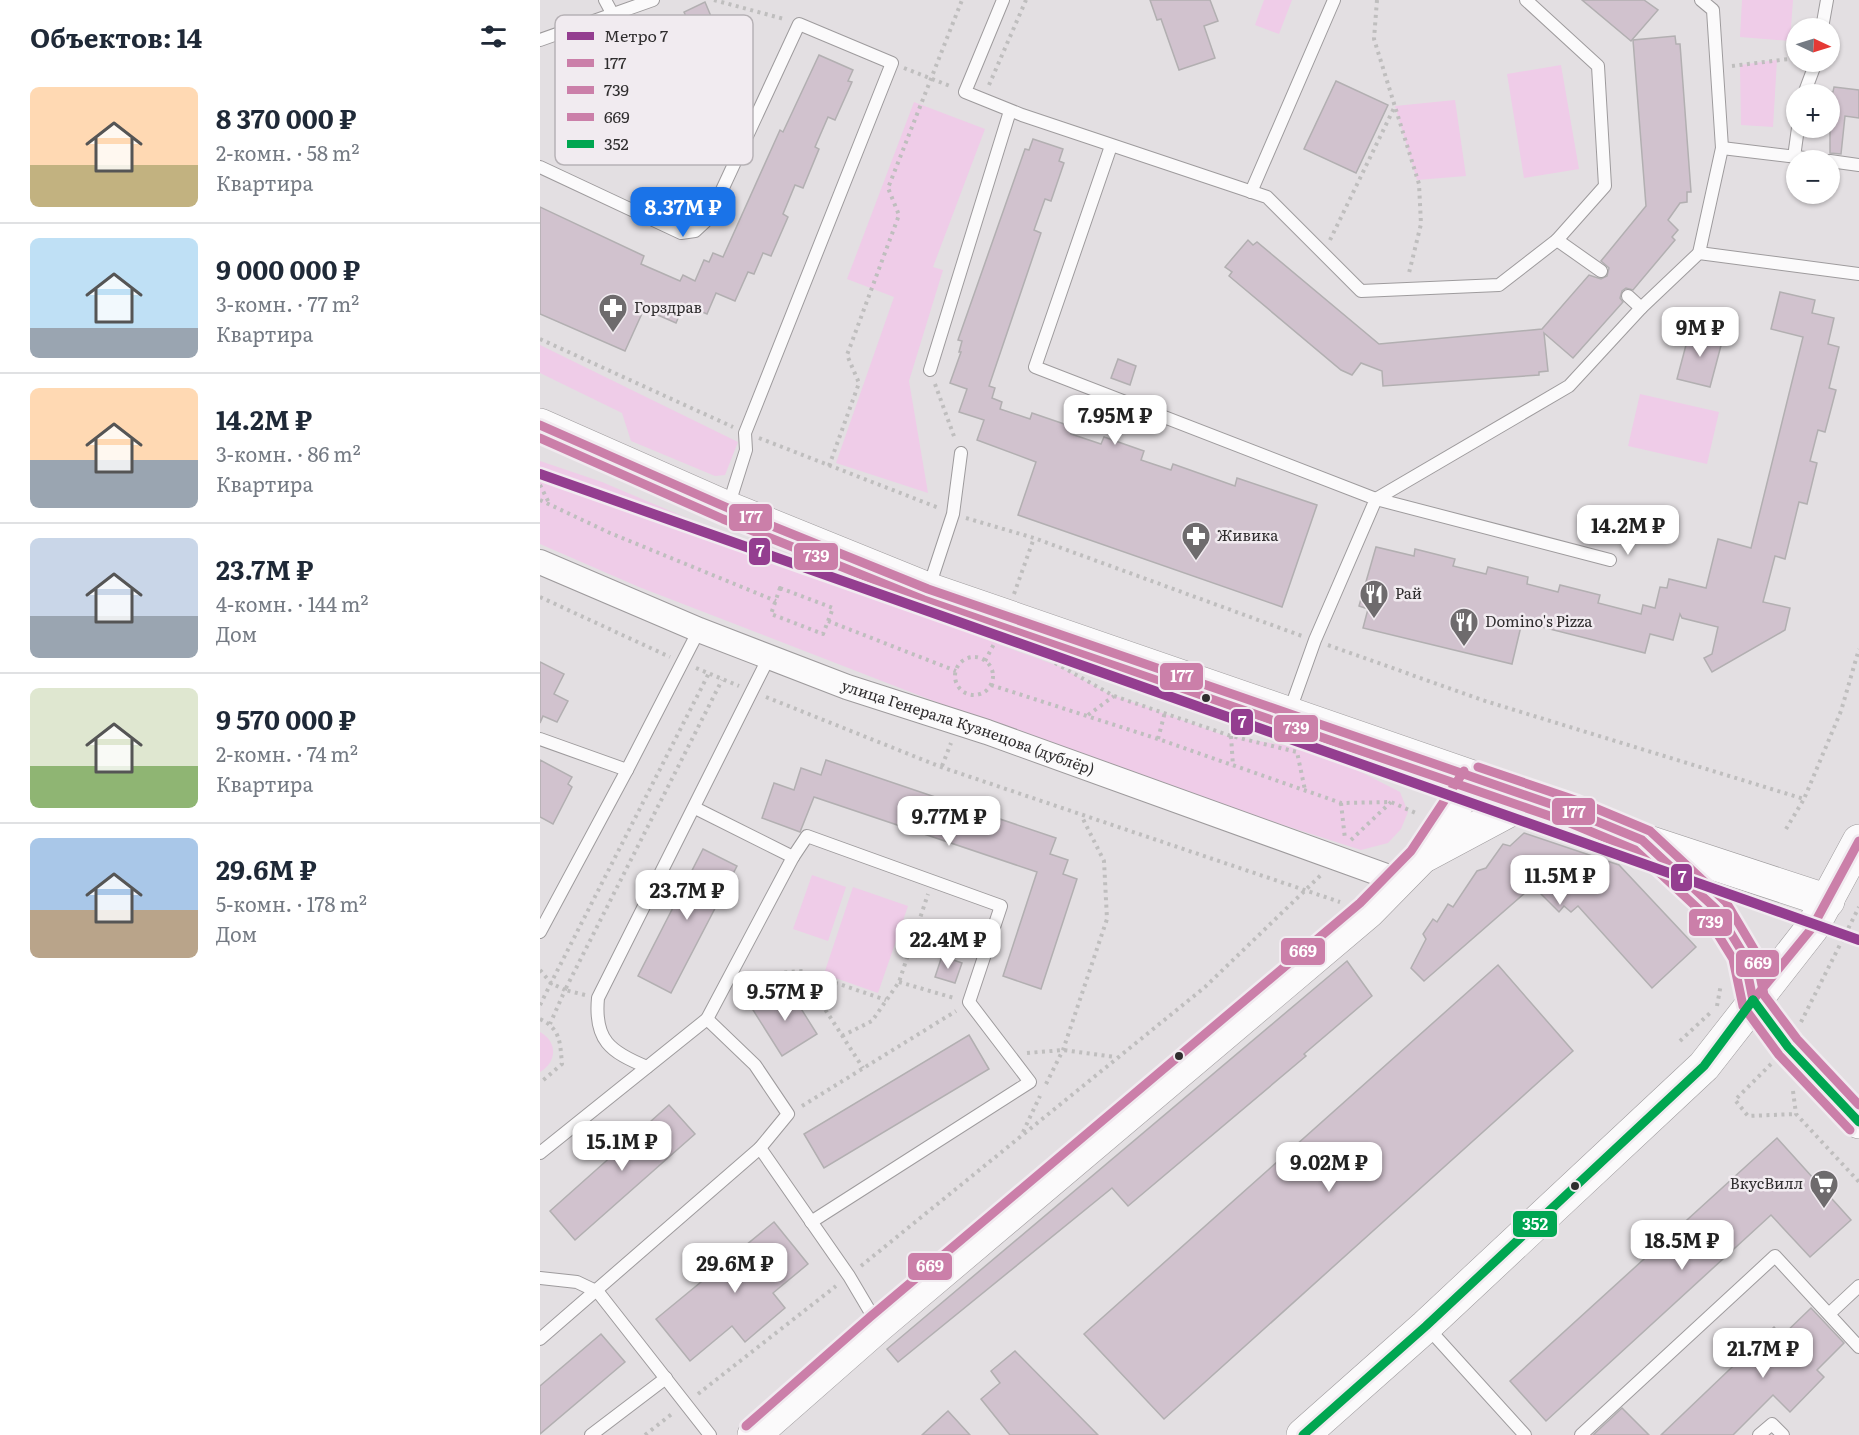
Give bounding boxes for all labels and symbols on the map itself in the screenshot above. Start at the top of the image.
legend [555,15,753,165]
north arrow [1786,18,1840,72]
text: Метро 7 [604,23,668,47]
text: 177 [604,50,626,74]
text: 739 [604,77,629,101]
text: 669 [604,104,630,128]
text: 352 [604,131,629,155]
pin: 8.37M ₽ [628,187,738,238]
pharmacy icon: Горздрав [597,292,629,334]
place label: Горздрав [634,295,702,318]
pin: 9M ₽ [1664,307,1736,358]
pin: 7.95M ₽ [1060,395,1170,446]
line badge: 177 [728,503,773,532]
text: 177 [739,504,763,528]
pin: 14.2M ₽ [1573,505,1683,556]
pharmacy icon: Живика [1180,520,1212,562]
place label: Живика [1217,523,1279,546]
line badge: 7 [748,537,771,566]
text: 7 [756,538,765,562]
line badge: 739 [793,542,839,571]
text: 739 [803,543,829,567]
restaurant icon: Рай [1358,578,1390,620]
place label: Рай [1395,581,1422,604]
restaurant icon: Domino's Pizza [1448,606,1480,648]
place label: Domino's Pizza [1485,609,1593,632]
line badge: 177 [1159,662,1204,691]
text: 177 [1170,663,1194,687]
street label: улица Генерала Кузнецова (дублёр) [838,673,1098,780]
unlabelled marker [1200,692,1212,704]
line badge: 7 [1230,708,1254,736]
text: 7 [1238,709,1247,733]
line badge: 739 [1273,714,1319,743]
text: 739 [1283,715,1309,739]
pin: 9.77M ₽ [894,796,1004,847]
line badge: 177 [1551,797,1596,826]
text: 177 [1562,799,1586,823]
pin: 11.5M ₽ [1505,855,1615,906]
line badge: 7 [1670,863,1693,892]
text: 7 [1678,864,1687,888]
pin: 23.7M ₽ [632,870,742,921]
line badge: 739 [1688,908,1733,937]
text: 739 [1697,909,1723,933]
pin: 22.4M ₽ [893,919,1003,970]
line badge: 669 [1280,937,1326,966]
text: 669 [1289,938,1317,962]
line badge: 669 [1735,949,1780,978]
text: 669 [1744,950,1772,974]
pin: 9.57M ₽ [730,971,840,1022]
unlabelled marker [1173,1050,1185,1062]
pin: 15.1M ₽ [567,1121,677,1172]
pin: 9.02M ₽ [1274,1142,1384,1193]
supermarket icon: ВкусВилл [1808,1168,1840,1210]
place label: ВкусВилл [1730,1171,1803,1194]
unlabelled marker [1569,1180,1581,1192]
line badge: 352 [1512,1210,1558,1238]
text: 352 [1522,1211,1548,1235]
pin: 18.5M ₽ [1627,1220,1737,1271]
pin: 29.6M ₽ [680,1243,790,1294]
line badge: 669 [907,1252,953,1281]
text: 669 [916,1253,944,1277]
pin: 21.7M ₽ [1708,1328,1818,1379]

